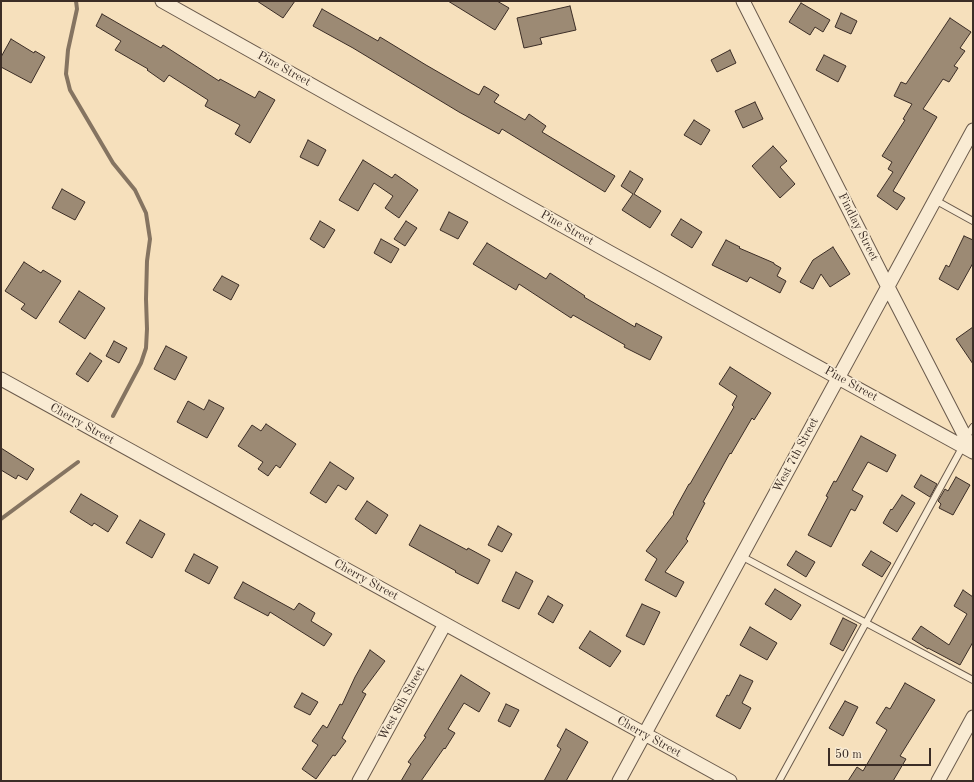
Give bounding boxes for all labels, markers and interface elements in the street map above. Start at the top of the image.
street label: Pine Street [255,49,313,89]
street label: Findlay Street [835,191,881,263]
street label: Pine Street [538,208,596,248]
street label: Pine Street [822,364,880,404]
street label: Cherry Street [47,400,117,448]
street label: West 7th Street [770,415,822,495]
street label: Cherry Street [331,556,401,604]
street label: West 8th Street [376,663,428,743]
street label: Cherry Street [614,713,684,761]
scale bar [830,740,933,766]
text: 50 m [835,749,862,761]

